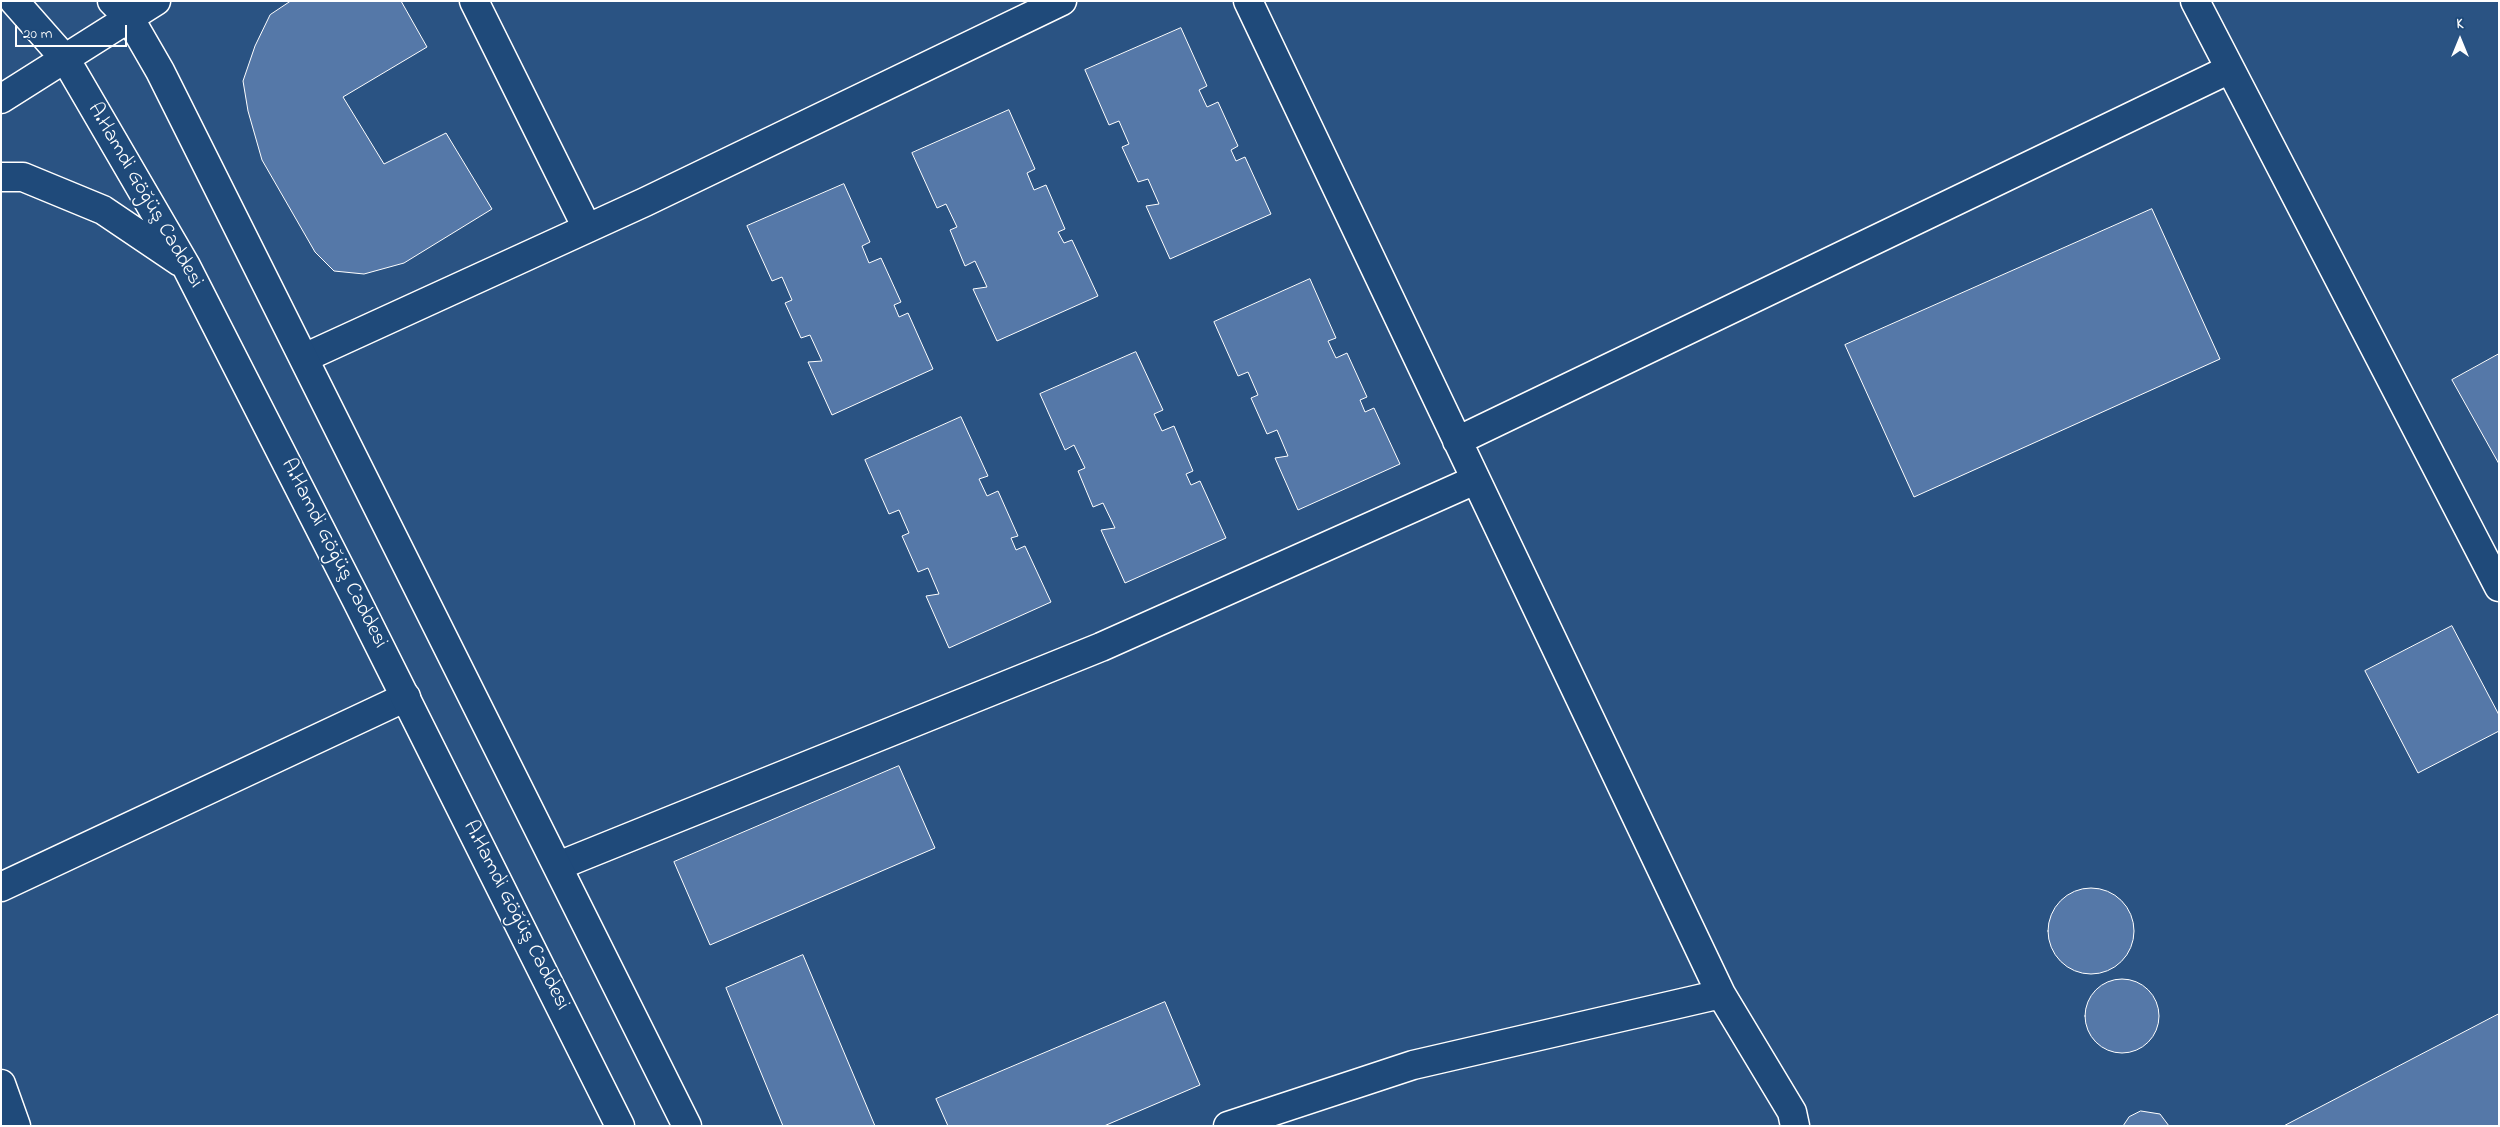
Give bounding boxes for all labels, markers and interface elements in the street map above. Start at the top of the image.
text: K [2457,14,2463,35]
scale bar [18,15,130,47]
north arrow [2435,15,2485,65]
text: 20 m [23,23,52,45]
street label: A.Hamdi Göğüş Caddesi [81,99,207,293]
street label: A.Hamdi Göğüş Caddesi [274,455,392,653]
street label: A.Hamdi Göğüş Caddesi [456,817,574,1015]

